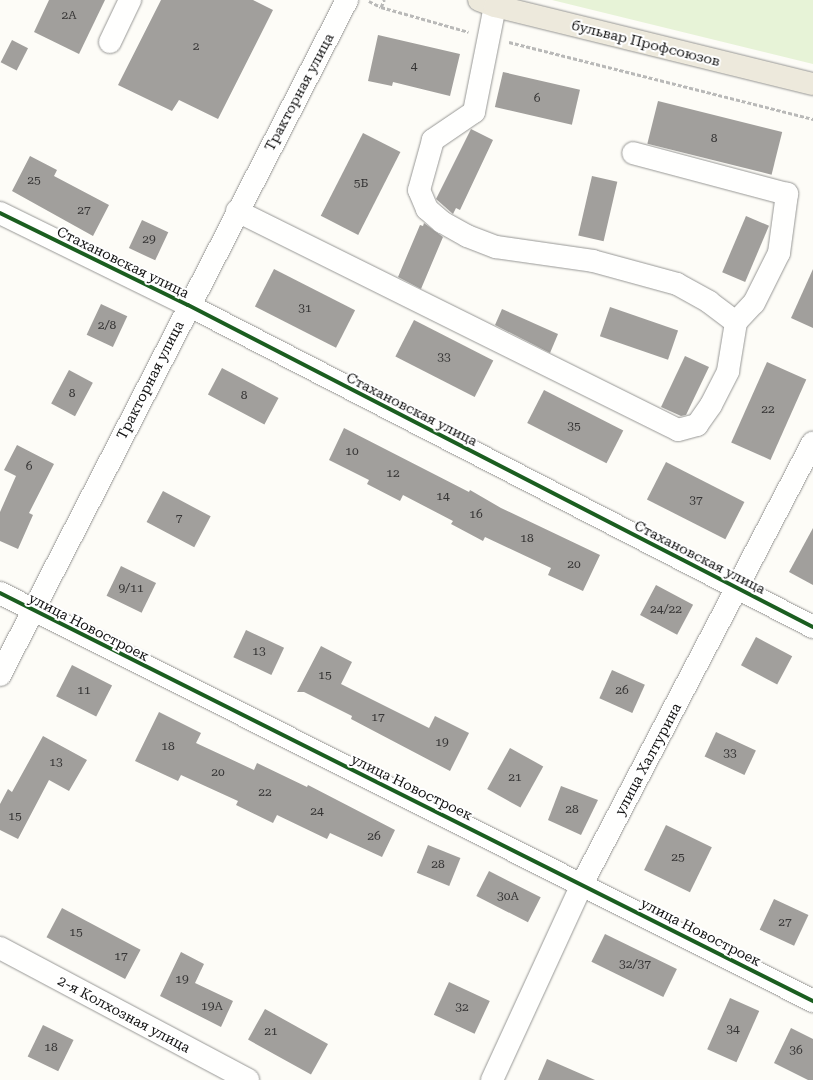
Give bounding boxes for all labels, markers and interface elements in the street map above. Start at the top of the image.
house number: 2А [61,9,77,23]
street label: бульвар Профсоюзов [570,16,722,70]
street label: Тракторная улица [261,30,337,154]
house number: 2 [193,40,199,54]
house number: 4 [411,60,417,74]
house number: 6 [534,92,540,106]
house number: 8 [711,132,717,146]
house number: 25 [27,174,41,188]
house number: 5Б [354,177,368,191]
house number: 27 [77,204,91,218]
street label: Стахановская улица [54,223,192,301]
house number: 29 [142,233,156,247]
house number: 31 [298,302,312,316]
street label: Тракторная улица [113,318,187,442]
house number: 2/8 [98,319,116,333]
house number: 33 [437,351,451,365]
street label: Стахановская улица [344,369,480,449]
house number: 8 [69,387,75,401]
house number: 8 [241,389,247,403]
house number: 22 [761,403,775,417]
house number: 35 [567,420,581,434]
house number: 10 [345,445,359,459]
house number: 6 [26,460,32,474]
house number: 12 [386,467,400,481]
house number: 14 [436,490,450,504]
house number: 37 [689,494,703,508]
house number: 16 [469,508,483,522]
house number: 7 [176,512,182,526]
street label: Стахановская улица [632,517,768,597]
house number: 18 [520,532,534,546]
house number: 20 [567,558,581,572]
house number: 9/11 [118,582,144,596]
street label: улица Новостроек [26,589,152,665]
house number: 24/22 [650,603,682,617]
house number: 13 [252,645,266,659]
house number: 15 [318,669,332,683]
house number: 11 [77,684,91,698]
house number: 26 [615,684,629,698]
street label: улица Халтурина [611,700,685,818]
house number: 17 [371,711,385,725]
house number: 19 [435,736,449,750]
house number: 18 [161,740,175,754]
house number: 33 [723,747,737,761]
street label: улица Новостроек [349,750,475,824]
house number: 13 [49,756,63,770]
house number: 20 [211,766,225,780]
house number: 21 [508,771,522,785]
house number: 22 [258,786,272,800]
house number: 28 [565,803,579,817]
house number: 24 [310,805,324,819]
house number: 15 [8,810,22,824]
house number: 26 [367,830,381,844]
house number: 25 [671,851,685,865]
house number: 28 [431,858,445,872]
house number: 30А [497,890,519,904]
street label: улица Новостроек [638,894,764,970]
house number: 27 [778,916,792,930]
house number: 15 [69,926,83,940]
house number: 17 [114,950,128,964]
house number: 32/37 [619,958,651,972]
street label: 2-я Колхозная улица [55,972,193,1056]
house number: 19 [175,973,189,987]
house number: 19А [201,1000,223,1014]
house number: 32 [455,1001,469,1015]
house number: 34 [726,1023,740,1037]
house number: 21 [264,1025,278,1039]
house number: 18 [44,1041,58,1055]
house number: 36 [789,1044,803,1058]

